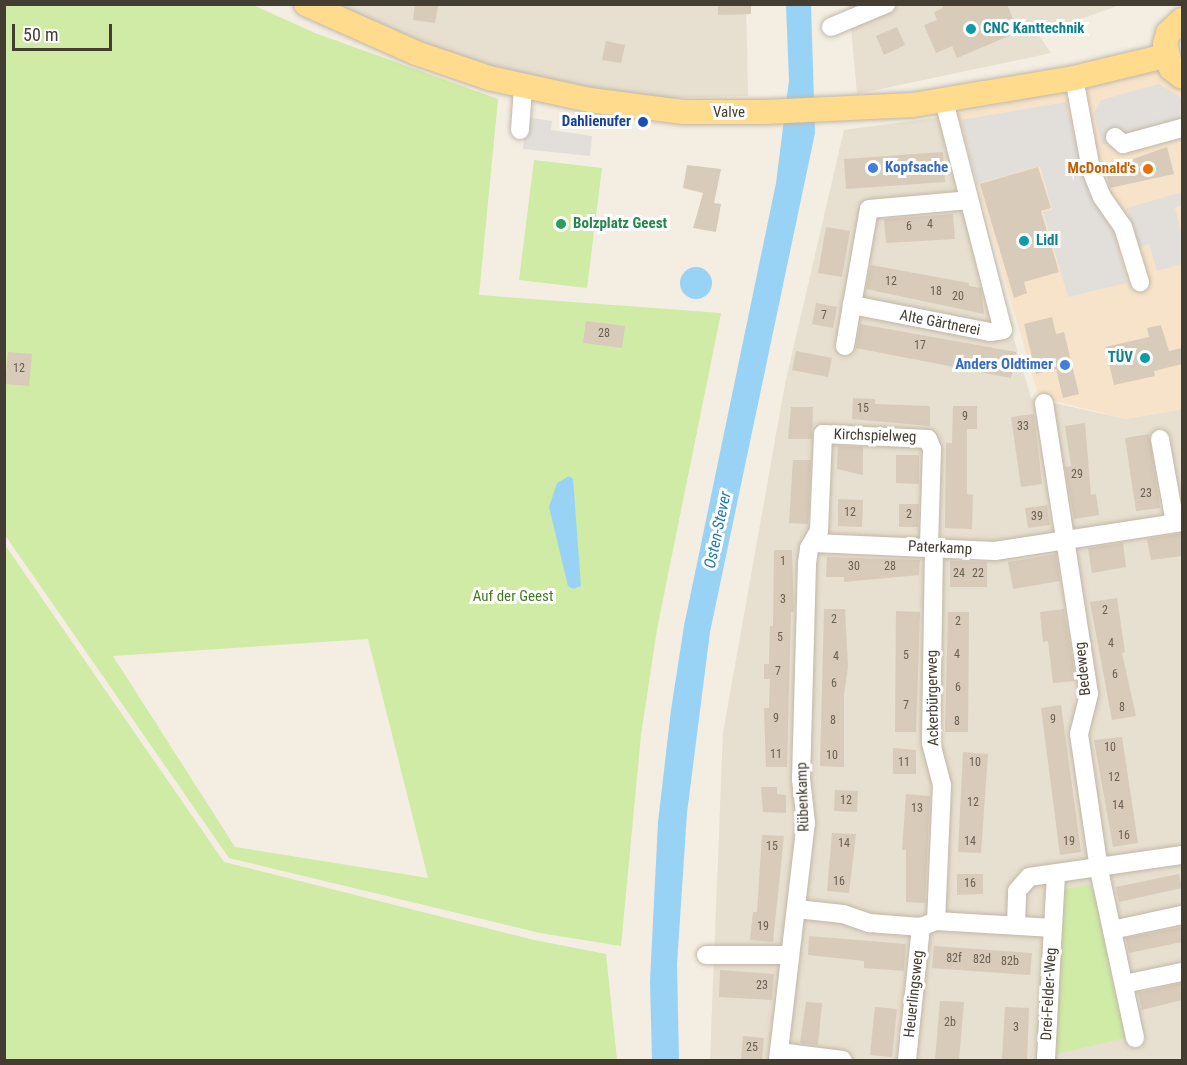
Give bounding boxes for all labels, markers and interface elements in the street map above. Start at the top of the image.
scale bar [15,12,116,50]
place label: CNC Kanttechnik [983,20,1084,38]
marker: CNC Kanttechnik [964,22,978,36]
text: 50 m [23,24,58,45]
street label: Valve [713,104,745,122]
place label: Dahlienufer [562,113,631,131]
marker: Dahlienufer [636,115,650,129]
place label: Kopfsache [885,159,948,177]
place label: McDonald's [1068,160,1136,178]
marker: Kopfsache [866,161,880,175]
marker: McDonald's [1141,162,1155,176]
place label: Bolzplatz Geest [573,215,667,233]
marker: Bolzplatz Geest [554,217,568,231]
house number: 4 [927,218,933,232]
house number: 6 [906,220,912,234]
place label: Lidl [1036,232,1058,250]
marker: Lidl [1017,234,1031,248]
house number: 12 [885,275,897,289]
house number: 18 [930,285,942,299]
house number: 20 [952,290,964,304]
street label: Alte Gärtnerei [898,306,982,340]
house number: 7 [821,309,827,323]
house number: 28 [598,327,610,341]
house number: 17 [914,339,926,353]
place label: TÜV [1108,349,1133,367]
marker: TÜV [1138,351,1152,365]
place label: Anders Oldtimer [955,356,1053,374]
marker: Anders Oldtimer [1058,358,1072,372]
house number: 12 [13,362,25,376]
house number: 15 [857,402,869,416]
house number: 9 [962,410,968,424]
house number: 33 [1017,420,1029,434]
street label: Kirchspielweg [833,426,917,446]
house number: 29 [1071,468,1083,482]
house number: 23 [1140,487,1152,501]
water label: Osten-Stever [701,490,735,570]
house number: 12 [844,506,856,520]
house number: 2 [906,508,912,522]
house number: 39 [1031,510,1043,524]
street label: Paterkamp [908,537,972,559]
house number: 1 [780,555,786,569]
house number: 30 [848,560,860,574]
house number: 28 [884,560,896,574]
house number: 24 [953,567,965,581]
house number: 22 [972,567,984,581]
park label: Auf der Geest [473,588,553,606]
house number: 3 [780,593,786,607]
house number: 2 [1102,604,1108,618]
house number: 2 [831,613,837,627]
house number: 2 [955,615,961,629]
house number: 5 [777,631,783,645]
house number: 4 [1108,637,1114,651]
street label: Bedeweg [1071,641,1095,697]
house number: 4 [954,648,960,662]
house number: 5 [903,649,909,663]
house number: 4 [833,650,839,664]
street label: Ackerbürgerweg [923,650,943,746]
house number: 7 [775,665,781,679]
house number: 6 [1112,668,1118,682]
house number: 6 [831,677,837,691]
house number: 6 [955,681,961,695]
house number: 7 [903,699,909,713]
house number: 8 [1119,701,1125,715]
house number: 9 [773,712,779,726]
house number: 9 [1050,713,1056,727]
house number: 8 [830,714,836,728]
house number: 8 [954,715,960,729]
house number: 10 [1104,741,1116,755]
house number: 11 [770,748,782,762]
house number: 10 [826,749,838,763]
house number: 11 [898,756,910,770]
house number: 10 [969,756,981,770]
street label: Rübenkamp [793,762,813,832]
house number: 12 [1108,771,1120,785]
house number: 12 [840,794,852,808]
house number: 12 [967,796,979,810]
house number: 14 [1112,799,1124,813]
house number: 13 [911,802,923,816]
house number: 16 [1118,829,1130,843]
house number: 14 [964,835,976,849]
house number: 19 [1063,835,1075,849]
house number: 14 [838,837,850,851]
house number: 15 [766,840,778,854]
house number: 16 [833,875,845,889]
house number: 16 [964,877,976,891]
house number: 19 [757,920,769,934]
street label: Drei-Felder-Weg [1038,947,1060,1041]
street label: Heuerlingsweg [900,949,928,1039]
house number: 82f [946,952,962,966]
house number: 82d [973,953,991,967]
house number: 82b [1001,955,1019,969]
house number: 23 [756,979,768,993]
house number: 2b [944,1016,956,1030]
house number: 3 [1013,1021,1019,1035]
house number: 25 [746,1041,758,1055]

